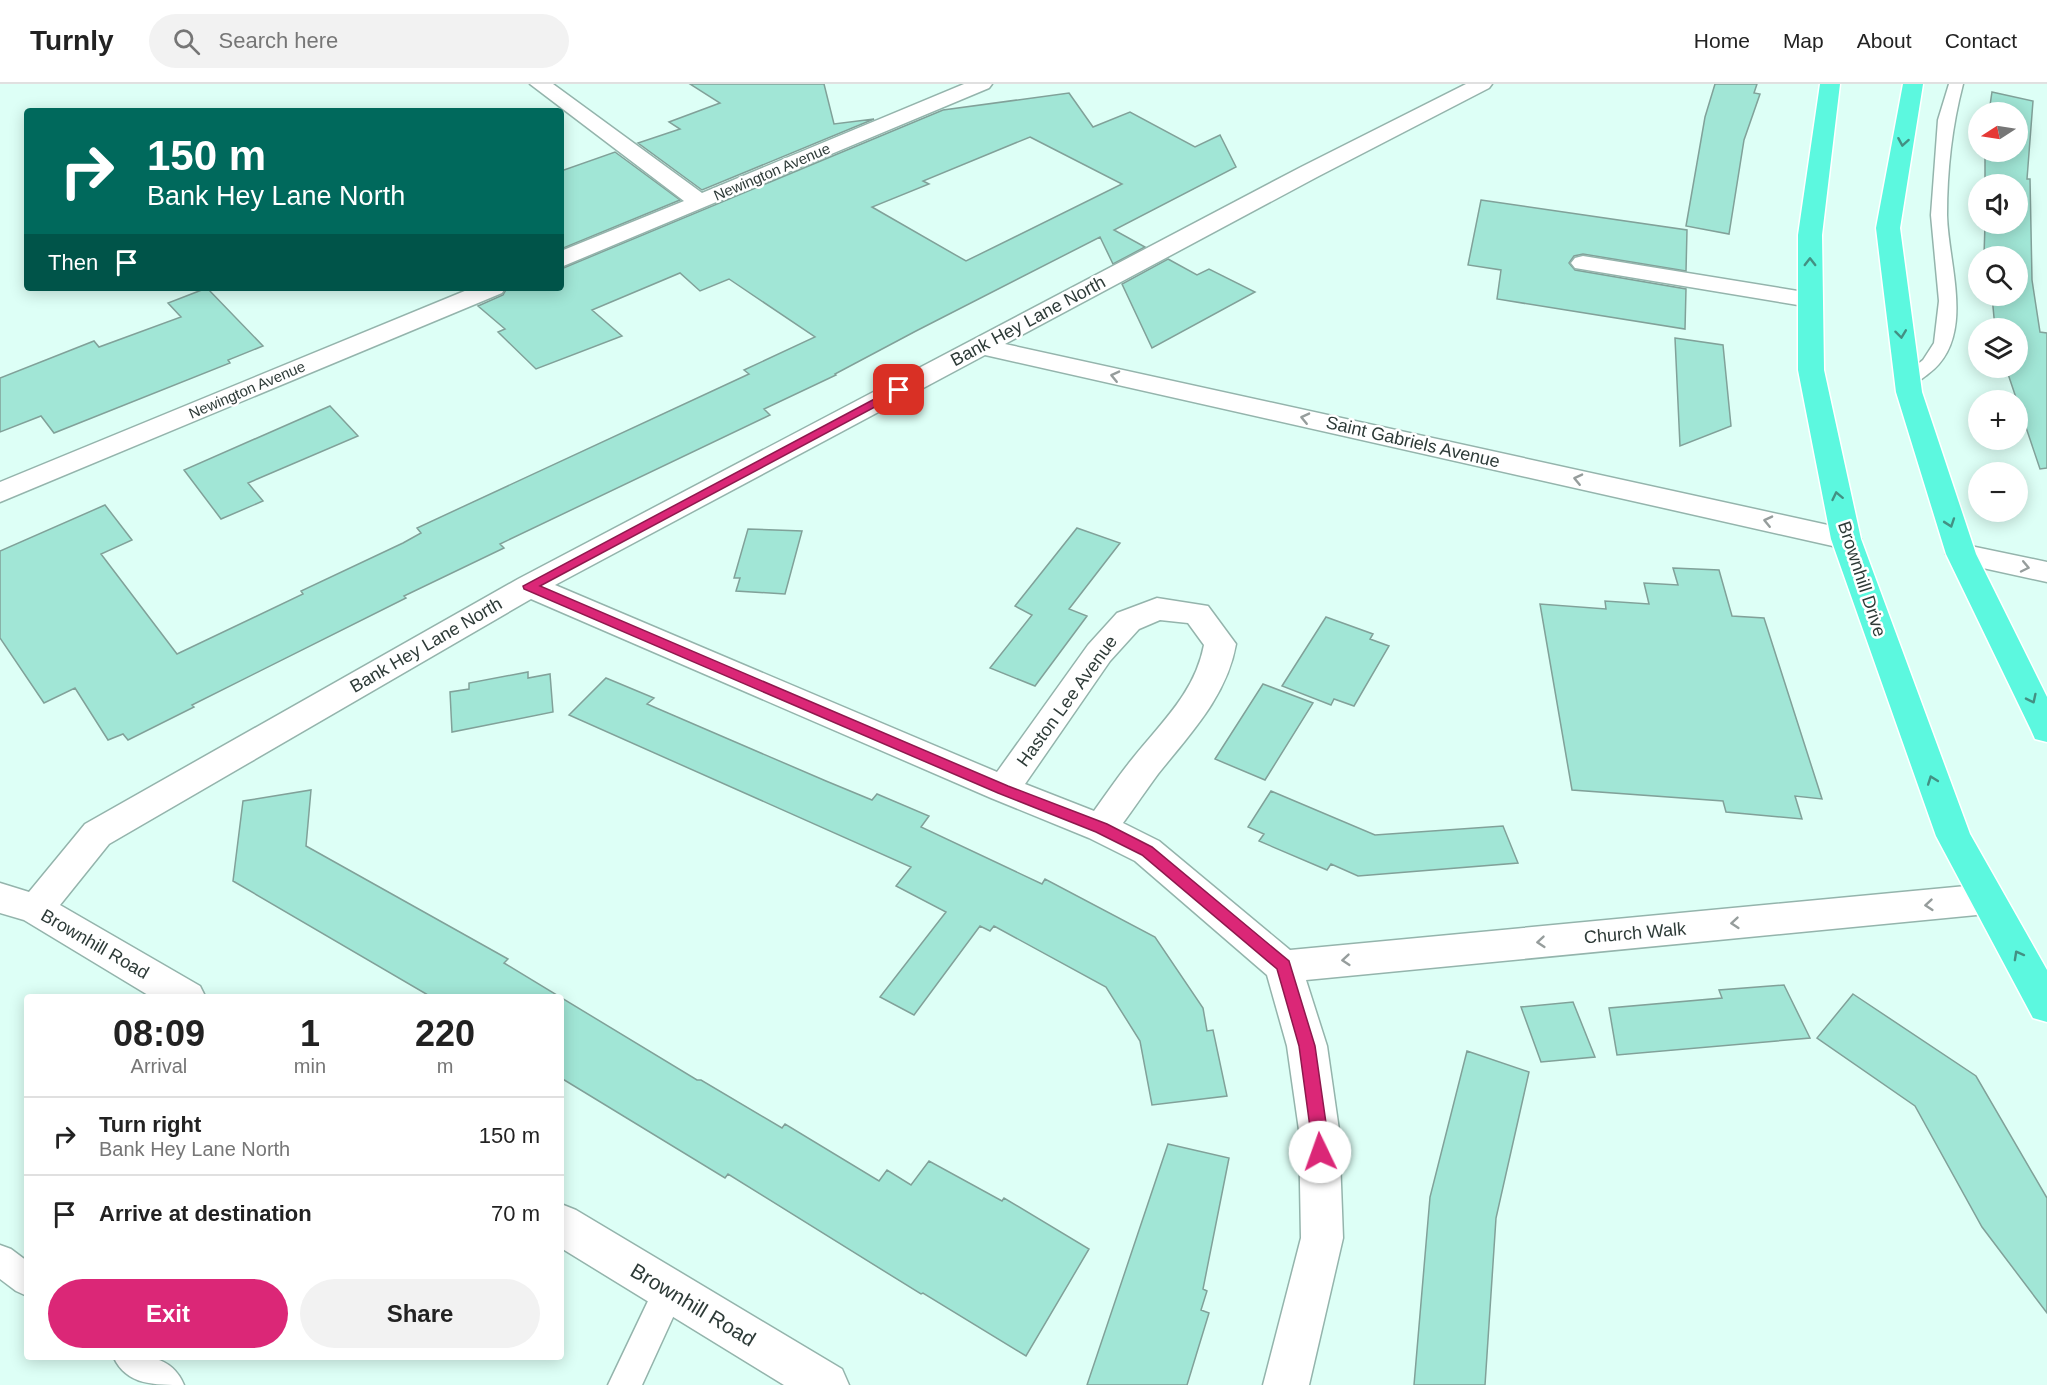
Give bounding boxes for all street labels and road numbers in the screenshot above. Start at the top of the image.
street label: Newington Avenue [711,139,833,204]
street label: Bank Hey Lane North [947,272,1109,370]
street label: Newington Avenue [186,357,308,422]
street label: Saint Gabriels Avenue [1324,412,1502,472]
street label: Brownhill Drive [1834,519,1890,639]
street label: Bank Hey Lane North [346,593,506,697]
street label: Haston Lee Avenue [1013,632,1121,770]
street label: Brownhill Road [38,905,152,983]
street label: Church Walk [1583,918,1688,947]
street label: Brownhill Road [627,1258,760,1351]

